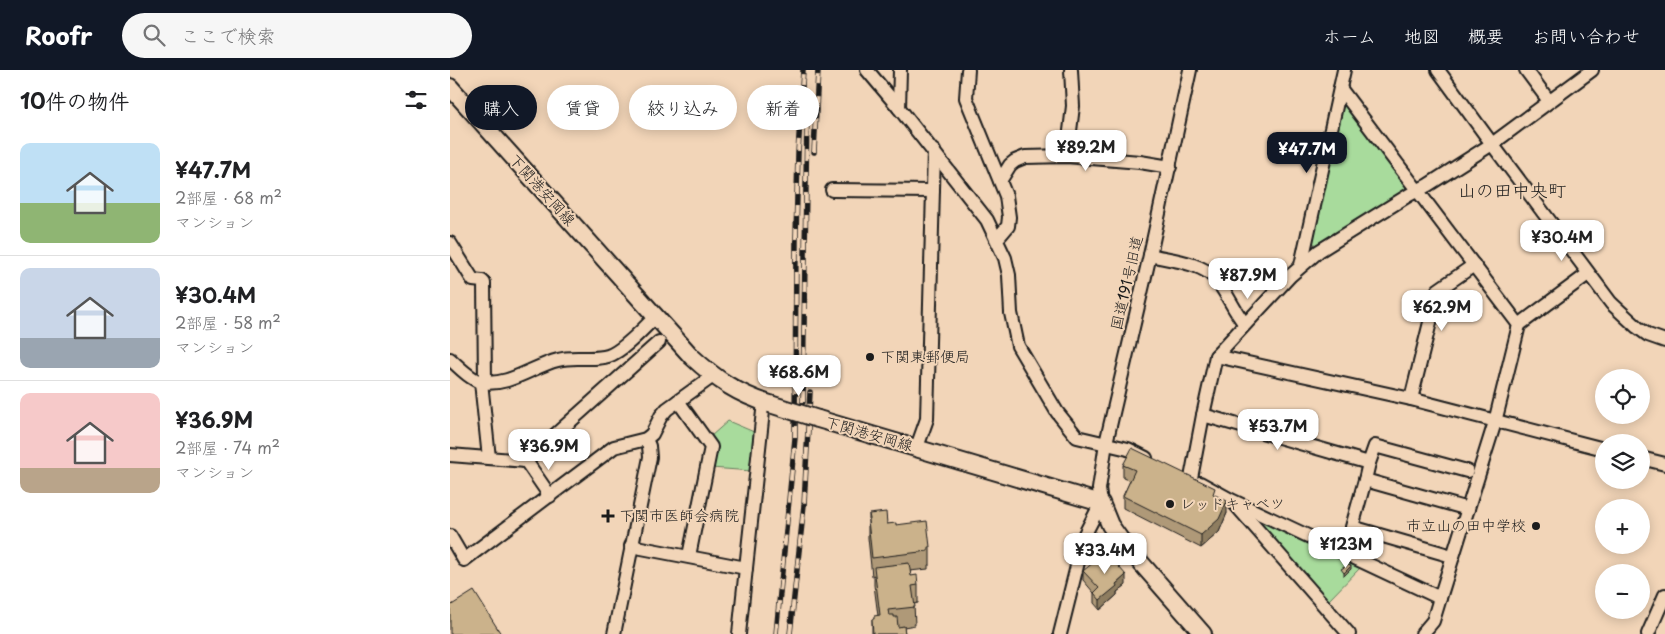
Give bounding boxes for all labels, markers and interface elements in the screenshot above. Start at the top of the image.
search box [122,13,472,58]
text: Roofr [25,17,92,53]
icon: search [140,21,168,49]
text: ここで検索 [180,21,275,49]
text: ホーム [1323,22,1376,49]
text: 地図 [1404,22,1440,49]
text: 概要 [1468,22,1504,49]
text: お問い合わせ [1532,22,1640,49]
text: 10件の物件 [20,84,130,116]
chip: 購入 [465,85,537,130]
chip: 賃貸 [547,85,619,130]
chip: 絞り込み [629,85,737,130]
chip: 新着 [747,85,819,130]
icon: filters [402,86,430,114]
pin: ¥89.2M [1045,129,1127,172]
pin: ¥47.7M [1266,132,1348,174]
text: ¥89.2M [1057,134,1116,158]
text: ¥47.7M [1278,136,1336,160]
street label: 下関港安岡線 [504,148,582,230]
text: ¥47.7M [175,153,251,185]
icon: home [60,163,120,223]
district label: 山の田中央町 [1458,176,1566,203]
text: 2部屋 · 68 m² [175,185,282,209]
text: マンション [175,209,254,233]
pin: ¥30.4M [1521,220,1603,262]
text: ¥30.4M [1531,224,1593,248]
street label: 国道191号旧道 [1104,233,1148,332]
pin: ¥87.9M [1207,258,1289,300]
text: ¥87.9M [1219,262,1277,286]
text: ¥30.4M [175,278,256,310]
icon: home [60,288,120,348]
pin: ¥62.9M [1401,290,1483,332]
text: ¥62.9M [1413,294,1471,318]
text: 2部屋 · 58 m² [175,310,281,334]
text: マンション [175,334,254,358]
place label: 下関東郵便局 [880,344,970,367]
marker: 下関東郵便局 [864,351,876,363]
pin: ¥68.6M [758,354,840,397]
text: ¥68.6M [769,359,829,383]
map controls [1595,369,1650,619]
button: locate [1595,369,1650,424]
text: ¥36.9M [175,403,253,435]
pin: ¥53.7M [1237,408,1319,451]
street label: 下関港安岡線 [823,409,916,456]
icon: home [60,413,120,473]
text: ¥53.7M [1249,413,1307,437]
pin: ¥36.9M [508,428,590,471]
text: ¥36.9M [519,433,579,457]
button: layers [1595,434,1650,489]
text: 2部屋 · 74 m² [175,435,280,459]
text: マンション [175,459,254,483]
place label: レッドキャベツ [1180,491,1285,514]
marker: レッドキャベツ [1164,498,1176,510]
button: + [1595,499,1650,554]
place label: 下関市医師会病院 [619,503,739,526]
marker: 下関市医師会病院 [601,509,615,523]
place label: 市立山の田中学校 [1406,513,1526,536]
marker: 市立山の田中学校 [1530,520,1542,532]
pin: ¥123M [1311,526,1381,569]
text: ¥123M [1319,531,1373,555]
pin: ¥33.4M [1064,532,1146,575]
text: ¥33.4M [1075,537,1135,561]
button: − [1595,564,1650,619]

